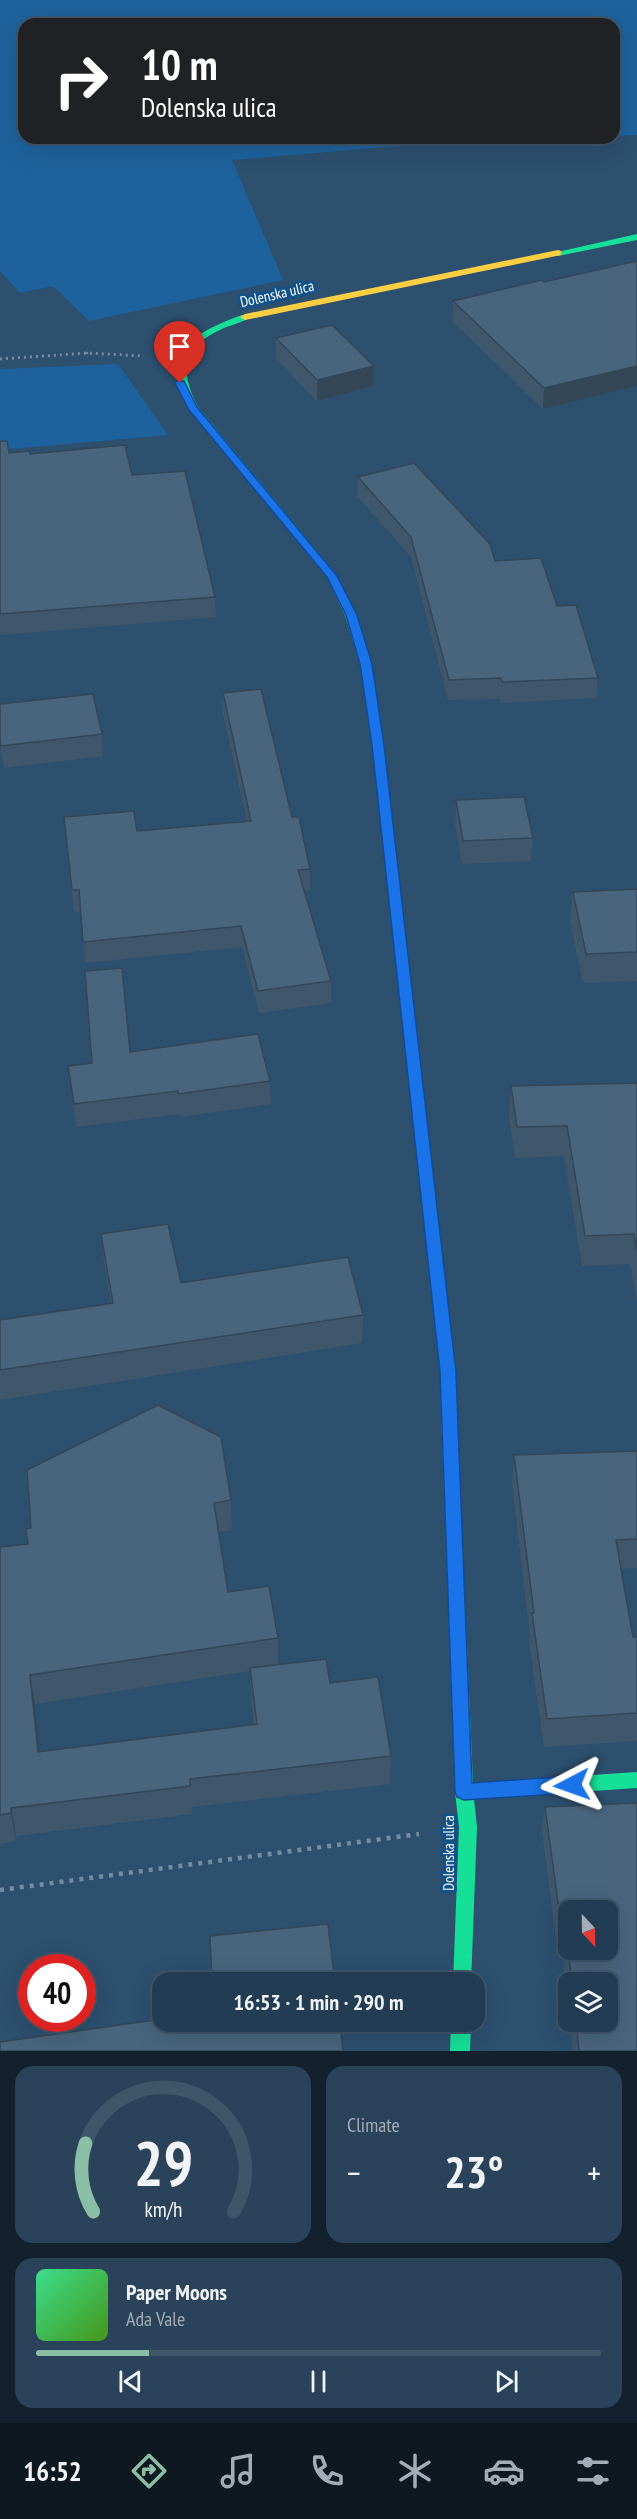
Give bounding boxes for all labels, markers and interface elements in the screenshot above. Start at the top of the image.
text: 10 m [141,37,218,92]
icon: right [42,42,120,120]
text: Dolenska ulica [141,90,277,124]
street label: Dolenska ulica [238,276,316,311]
pin [154,321,205,383]
icon: arrive [163,330,196,363]
position arrow [540,1753,604,1817]
street label: Dolenska ulica [439,1815,458,1891]
north arrow [558,1900,618,1960]
map controls [558,1900,618,2032]
speed limit sign: 40 [18,1954,96,2032]
button: layers [558,1972,618,2032]
text: 16:53 · 1 min · 290 m [233,1988,404,2016]
text: Climate [347,2112,400,2138]
text: 29 [133,2122,193,2203]
text: 23° [444,2142,504,2200]
text: − [347,2151,361,2194]
text: + [587,2151,601,2194]
text: km/h [144,2195,182,2223]
text: Paper Moons [126,2278,227,2306]
text: Ada Vale [126,2306,185,2332]
icon: previous [114,2365,147,2398]
icon: pause [302,2365,335,2398]
icon: next [490,2365,523,2398]
icon: directions [128,2450,170,2492]
icon: music [217,2450,259,2492]
icon: phone [306,2450,348,2492]
icon: climate [394,2450,436,2492]
icon: car [483,2450,525,2492]
icon: filters [572,2450,614,2492]
text: 16:52 [23,2454,82,2488]

